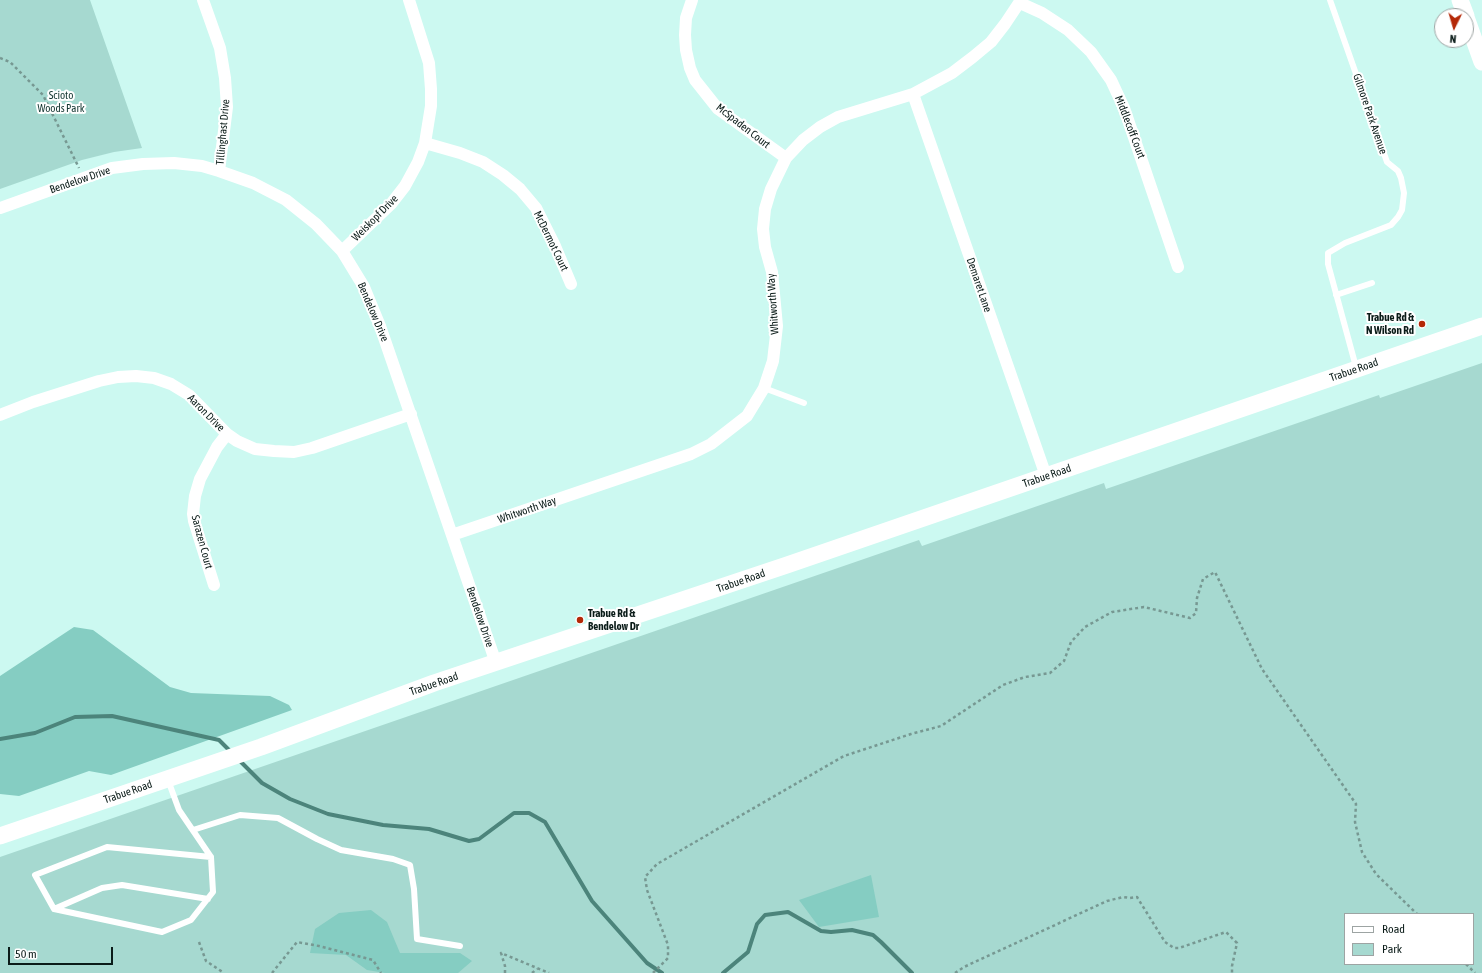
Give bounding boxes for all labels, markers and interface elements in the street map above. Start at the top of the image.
north arrow [1434,8,1474,48]
text: N [1449,33,1457,45]
street label: Gilmore Park Avenue [1350,72,1390,156]
park label: Scioto Woods Park [38,89,84,115]
street label: Middlecoff Court [1112,94,1148,160]
street label: Tillinghast Drive [214,99,232,165]
street label: McSpaden Court [713,101,773,151]
street label: Bendelow Drive [48,163,112,197]
street label: Weiskopf Drive [349,192,401,244]
street label: McDermot Court [531,209,571,273]
street label: Demaret Lane [964,256,994,314]
street label: Whitworth Way [764,273,782,335]
street label: Bendelow Drive [355,280,391,344]
place label: Trabue Rd & N Wilson Rd [1366,311,1414,337]
marker: Trabue Rd & N Wilson Rd [1417,319,1427,329]
street label: Trabue Road [1328,356,1380,384]
street label: Aaron Drive [185,392,227,434]
street label: Trabue Road [1021,462,1073,490]
street label: Whitworth Way [496,494,558,526]
street label: Sarazen Court [188,514,216,570]
street label: Trabue Road [715,567,767,595]
street label: Bendelow Drive [463,585,497,649]
place label: Trabue Rd & Bendelow Dr [588,607,639,633]
marker: Trabue Rd & Bendelow Dr [575,615,585,625]
street label: Trabue Road [408,670,460,698]
street label: Trabue Road [102,778,154,806]
legend [1344,913,1474,965]
text: Road [1382,922,1405,936]
scale bar [10,939,115,965]
text: Park [1382,942,1402,956]
text: 50 m [15,947,37,961]

